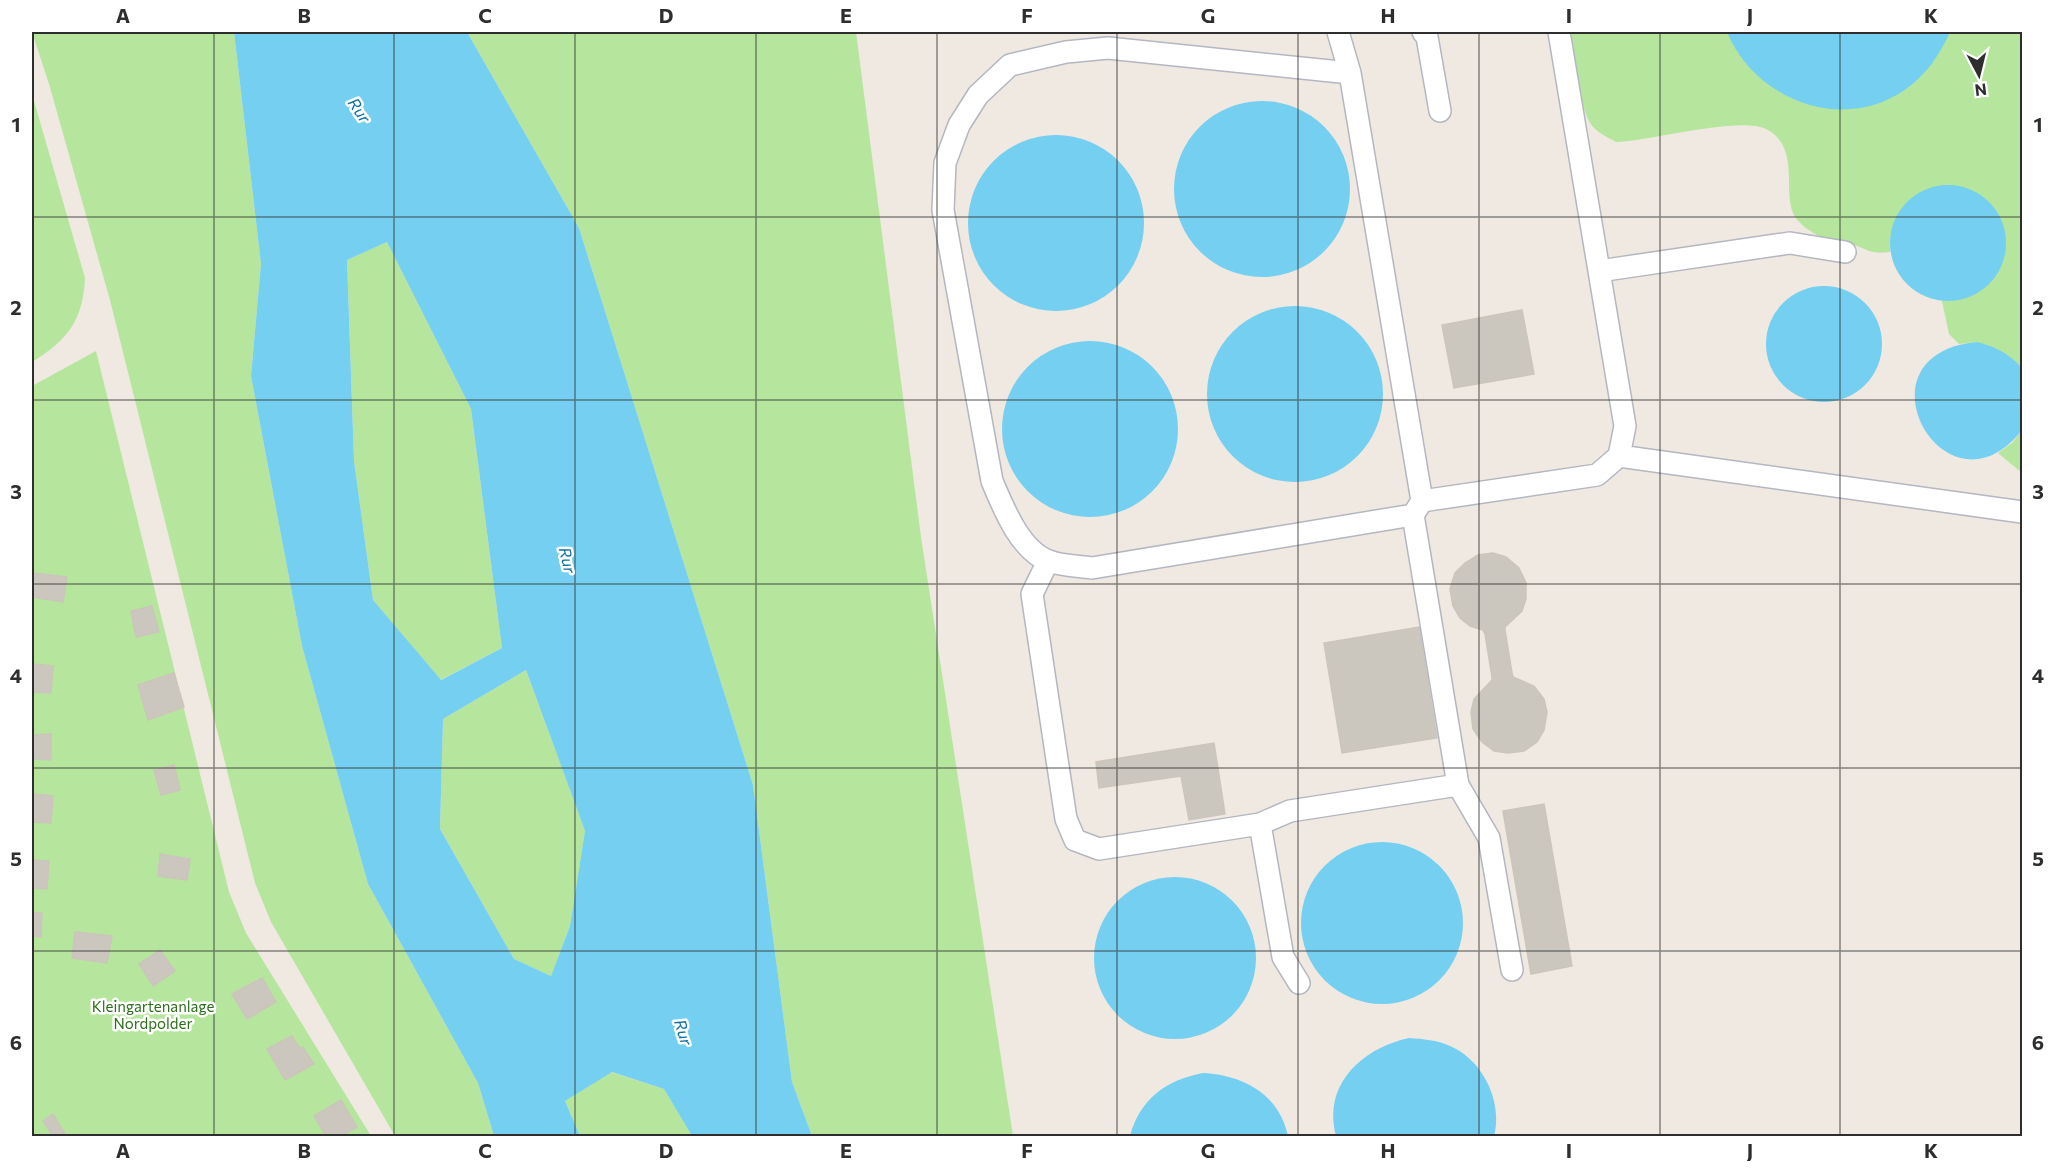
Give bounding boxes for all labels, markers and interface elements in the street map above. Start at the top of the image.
text: A [116,3,130,27]
text: B [297,3,311,27]
text: C [478,3,492,27]
text: D [659,3,673,27]
text: E [840,3,852,27]
text: F [1021,3,1033,27]
text: G [1201,3,1215,27]
text: H [1381,3,1396,27]
text: I [1566,3,1572,27]
text: J [1747,3,1753,27]
text: K [1924,3,1938,27]
north arrow [1949,45,2009,105]
text: N [1974,80,1988,101]
water label: Rur [345,94,375,127]
text: 1 [11,112,21,136]
text: 1 [2033,112,2043,136]
text: 2 [10,295,22,319]
text: 2 [2032,295,2044,319]
text: 3 [10,479,22,503]
text: 3 [2032,479,2044,503]
water label: Rur [556,545,580,575]
text: 4 [10,663,22,687]
text: 4 [2032,663,2044,687]
text: 5 [10,846,22,870]
text: 5 [2032,846,2044,870]
park label: Kleingartenanlage Nordpolder [92,997,214,1032]
water label: Rur [671,1017,697,1048]
text: 6 [10,1030,22,1054]
text: 6 [2032,1030,2044,1054]
text: A [116,1138,130,1162]
text: B [297,1138,311,1162]
text: C [478,1138,492,1162]
text: D [659,1138,673,1162]
text: E [840,1138,852,1162]
text: F [1021,1138,1033,1162]
text: G [1201,1138,1215,1162]
text: H [1381,1138,1396,1162]
text: I [1566,1138,1572,1162]
text: J [1747,1138,1753,1162]
text: K [1924,1138,1938,1162]

